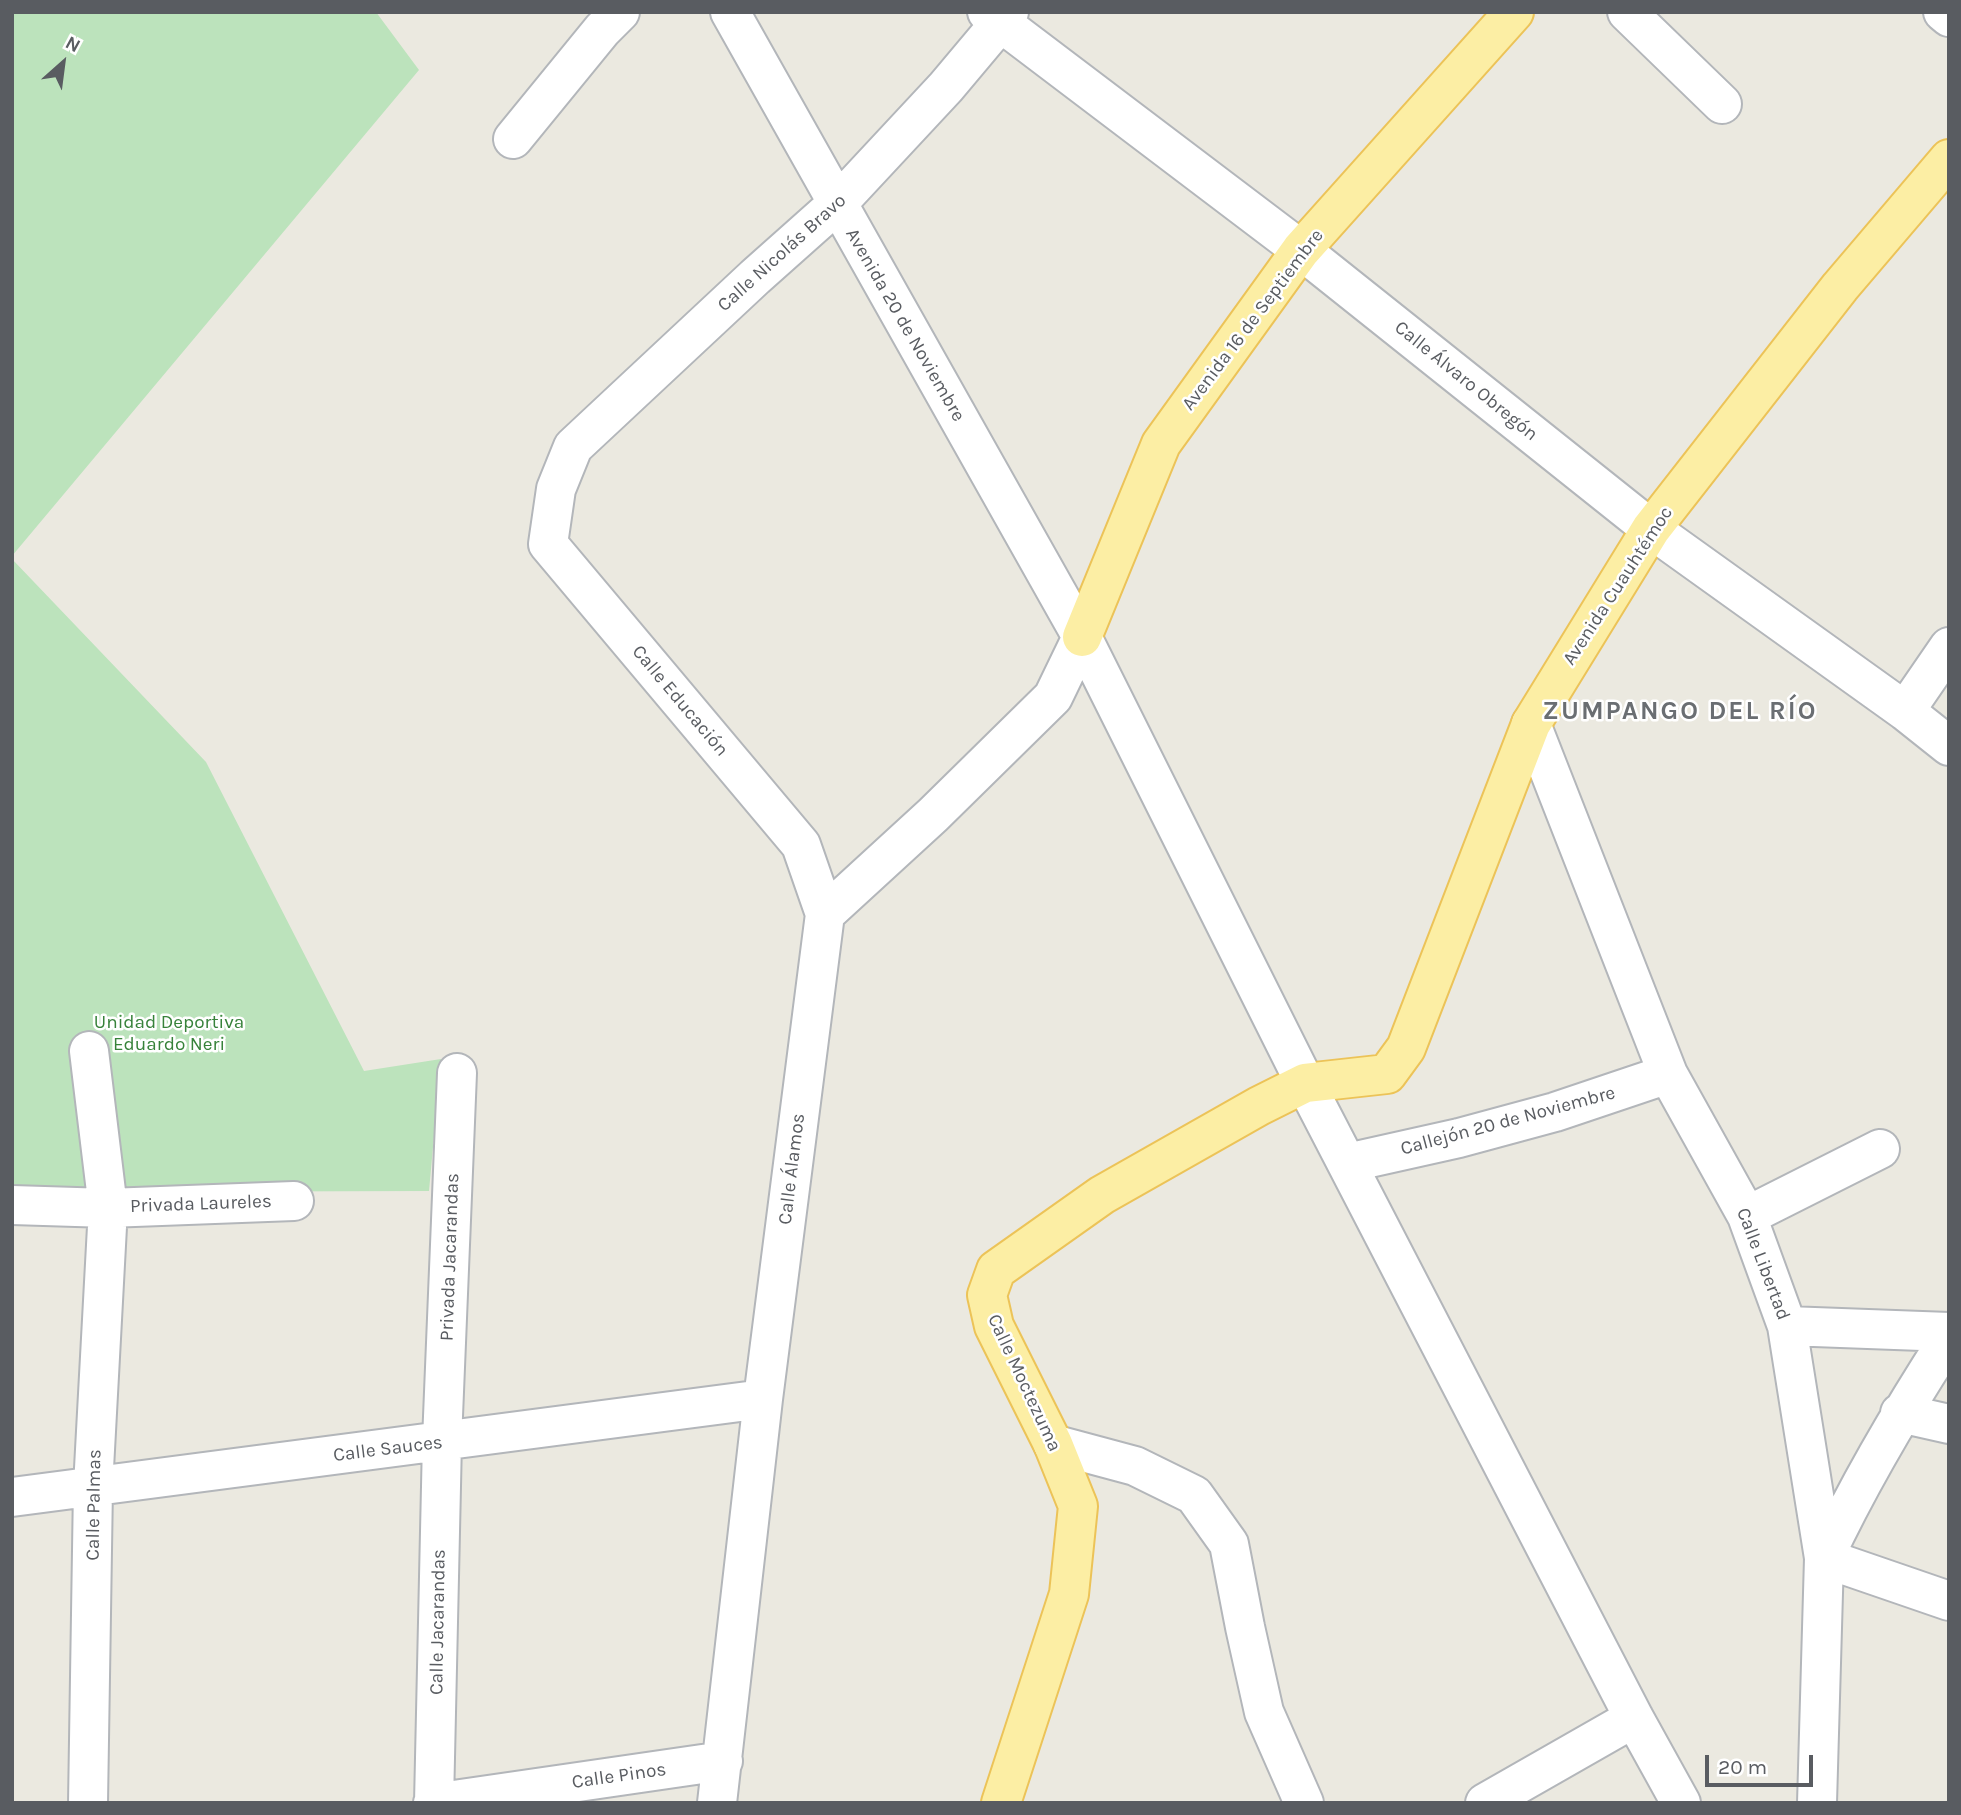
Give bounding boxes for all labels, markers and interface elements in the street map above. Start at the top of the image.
north arrow [28,28,98,98]
text: N [62,32,84,57]
street label: Calle Nicolás Bravo [713,189,851,317]
street label: Avenida 20 de Noviembre [840,224,970,426]
street label: Avenida 16 de Septiembre [1177,225,1329,415]
street label: Calle Álvaro Obregón [1390,316,1542,446]
street label: Avenida Cuauhtémoc [1558,502,1678,670]
street label: Calle Educación [627,641,733,761]
district label: ZUMPANGO DEL RÍO [1545,696,1815,728]
park label: Unidad Deportiva Eduardo Neri [94,1012,244,1056]
street label: Callejón 20 de Noviembre [1398,1081,1618,1161]
street label: Calle Álamos [774,1112,810,1226]
street label: Privada Jacarandas [436,1173,464,1341]
street label: Privada Laureles [130,1190,272,1218]
street label: Calle Libertad [1731,1205,1795,1323]
street label: Calle Moctezuma [982,1311,1066,1455]
street label: Calle Sauces [332,1431,444,1467]
street label: Calle Palmas [82,1449,106,1561]
street label: Calle Jacarandas [425,1549,451,1695]
scale bar [1709,1742,1818,1786]
text: 20 m [1718,1755,1767,1779]
street label: Calle Pinos [570,1758,668,1794]

